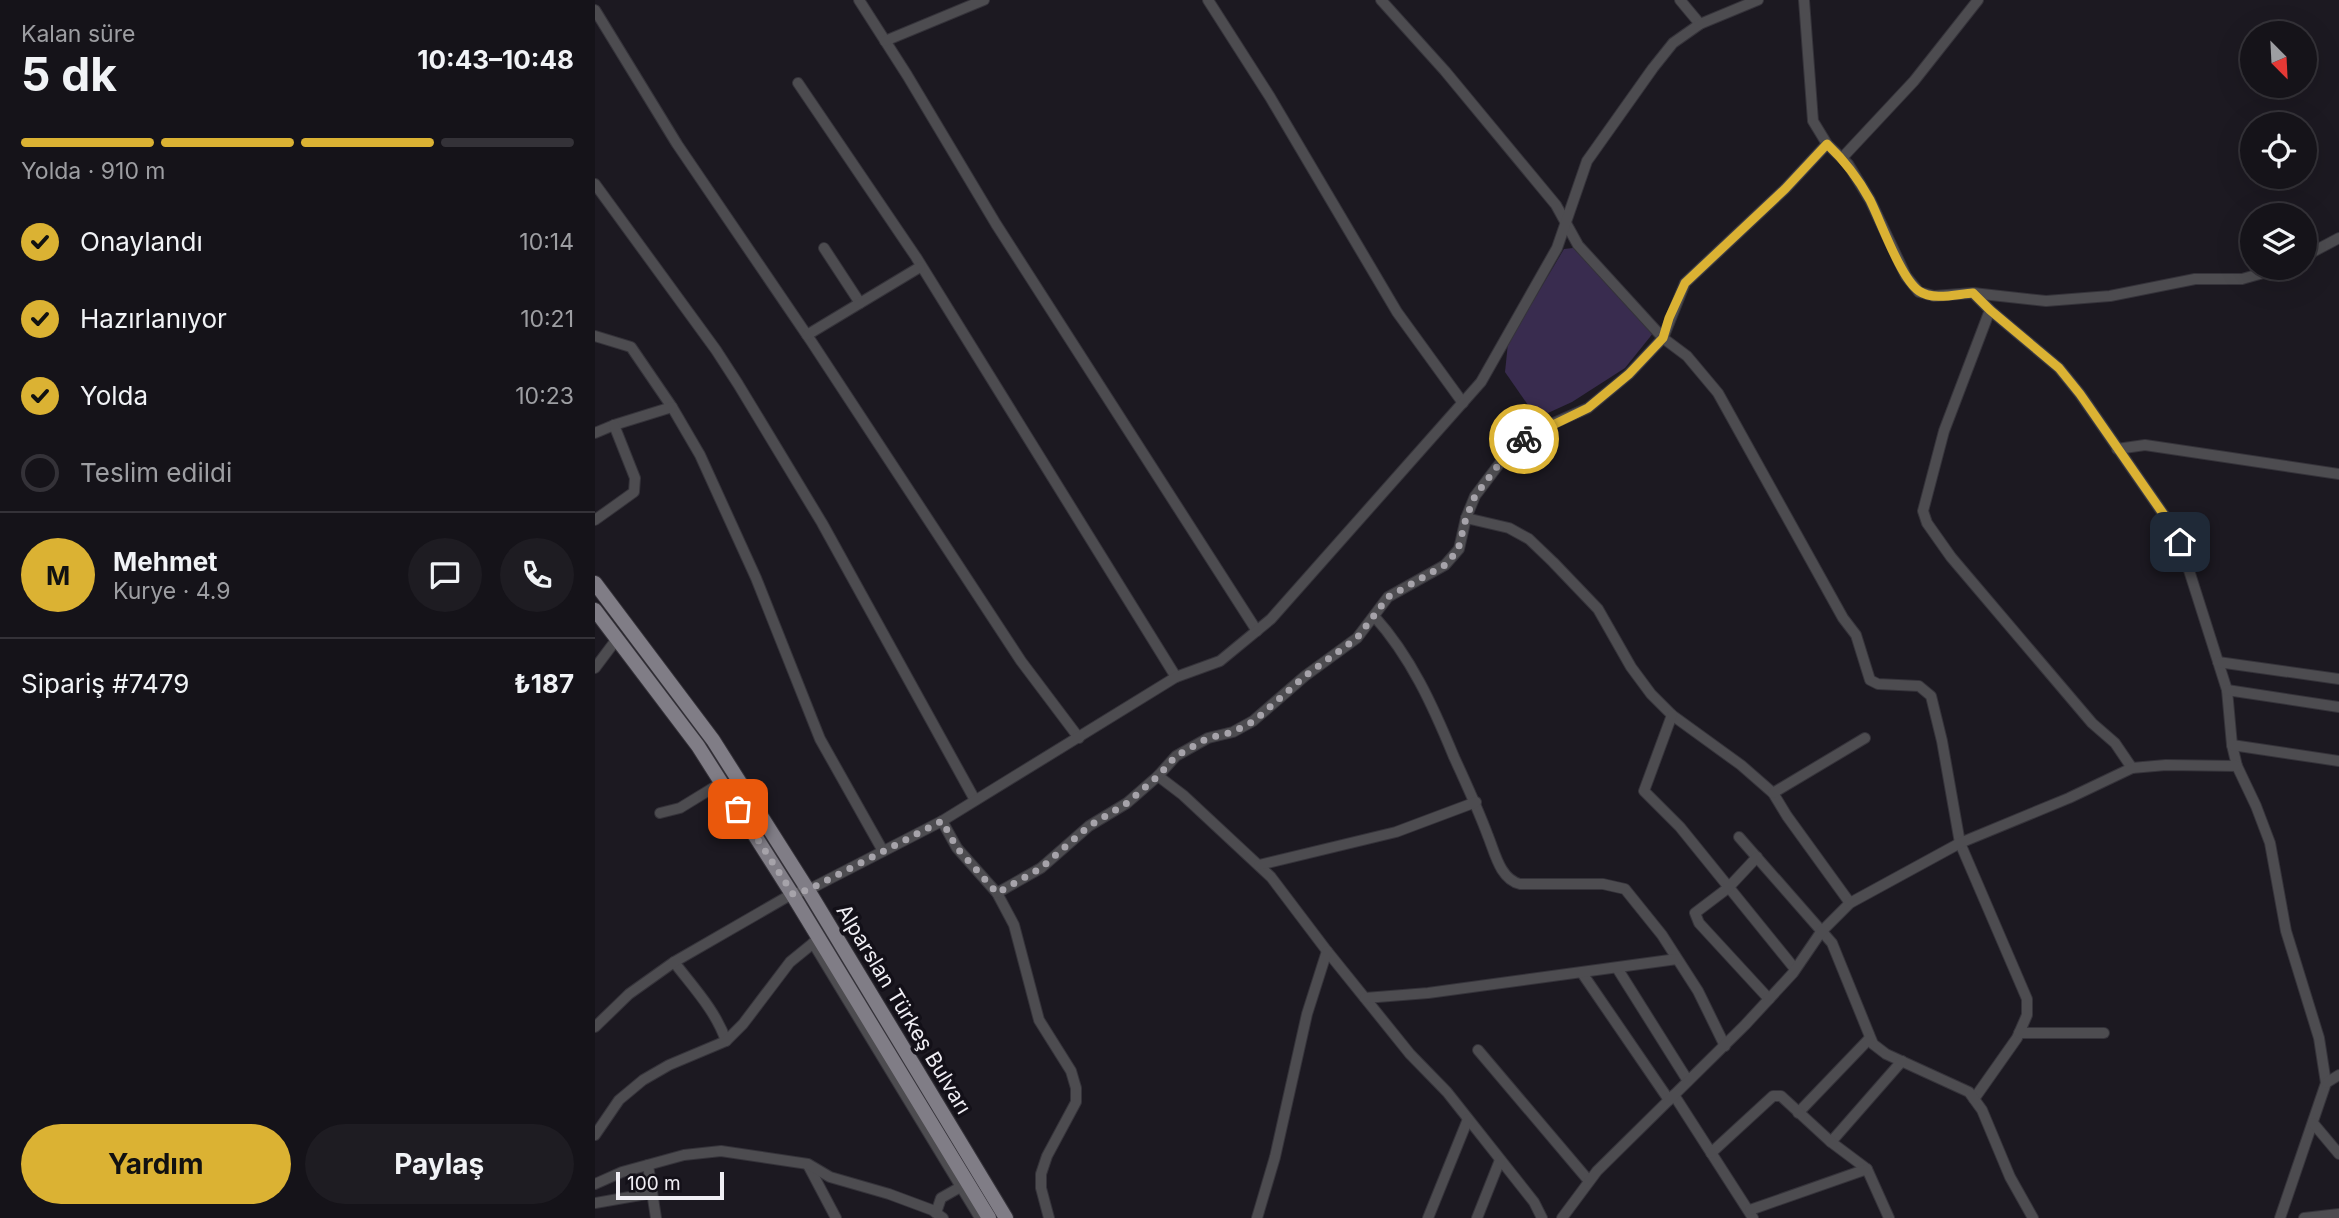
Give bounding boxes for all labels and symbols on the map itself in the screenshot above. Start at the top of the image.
north arrow [2240,21,2317,98]
courier [1489,404,1559,474]
pin [2150,512,2210,572]
pin [708,779,768,839]
street label: Alparslan Türkeş Bulvarı [831,900,977,1118]
scale bar [616,1169,725,1201]

